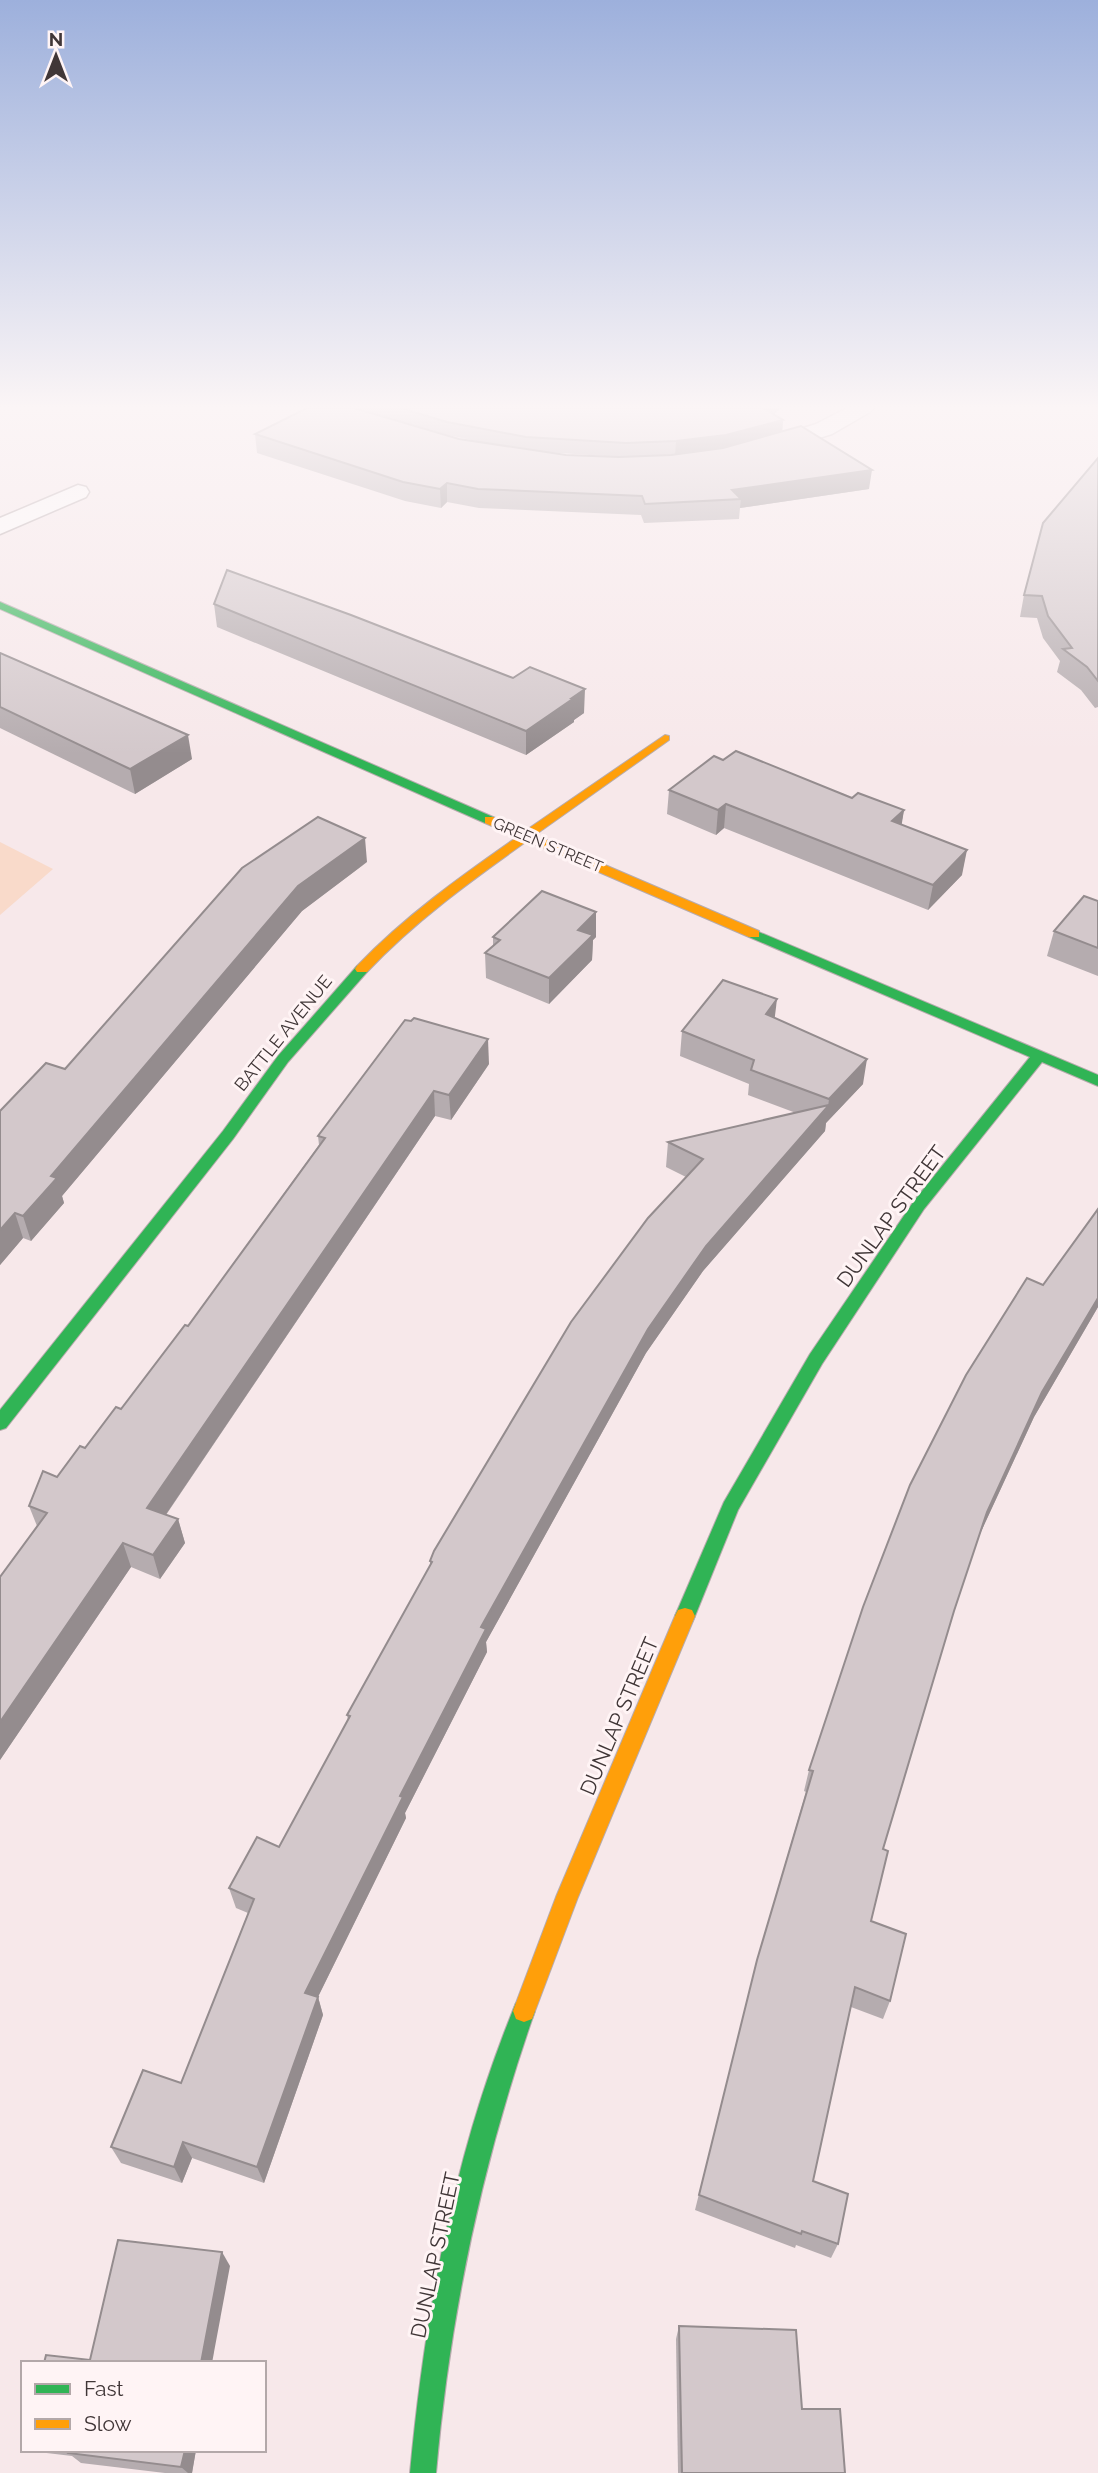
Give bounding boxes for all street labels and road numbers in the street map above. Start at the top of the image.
street label: GREEN STREET [490,813,606,877]
street label: BATTLE AVENUE [230,971,336,1095]
street label: DUNLAP STREET [831,1140,951,1292]
street label: DUNLAP STREET [574,1633,664,1799]
street label: DUNLAP STREET [405,2170,465,2340]

